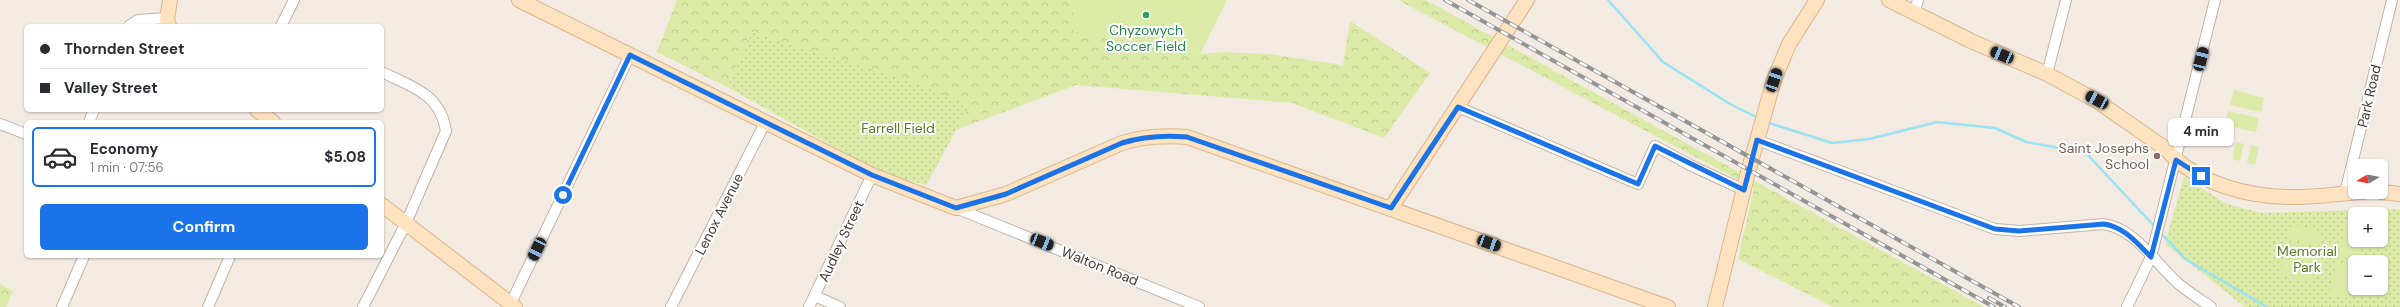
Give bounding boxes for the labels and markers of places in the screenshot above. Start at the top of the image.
marker: Chyzowych Soccer Field [1141,10,1151,20]
place label: Chyzowych Soccer Field [1106,21,1186,55]
place label: Saint Josephs School [2059,139,2149,173]
marker: Saint Josephs School [2152,151,2162,161]

